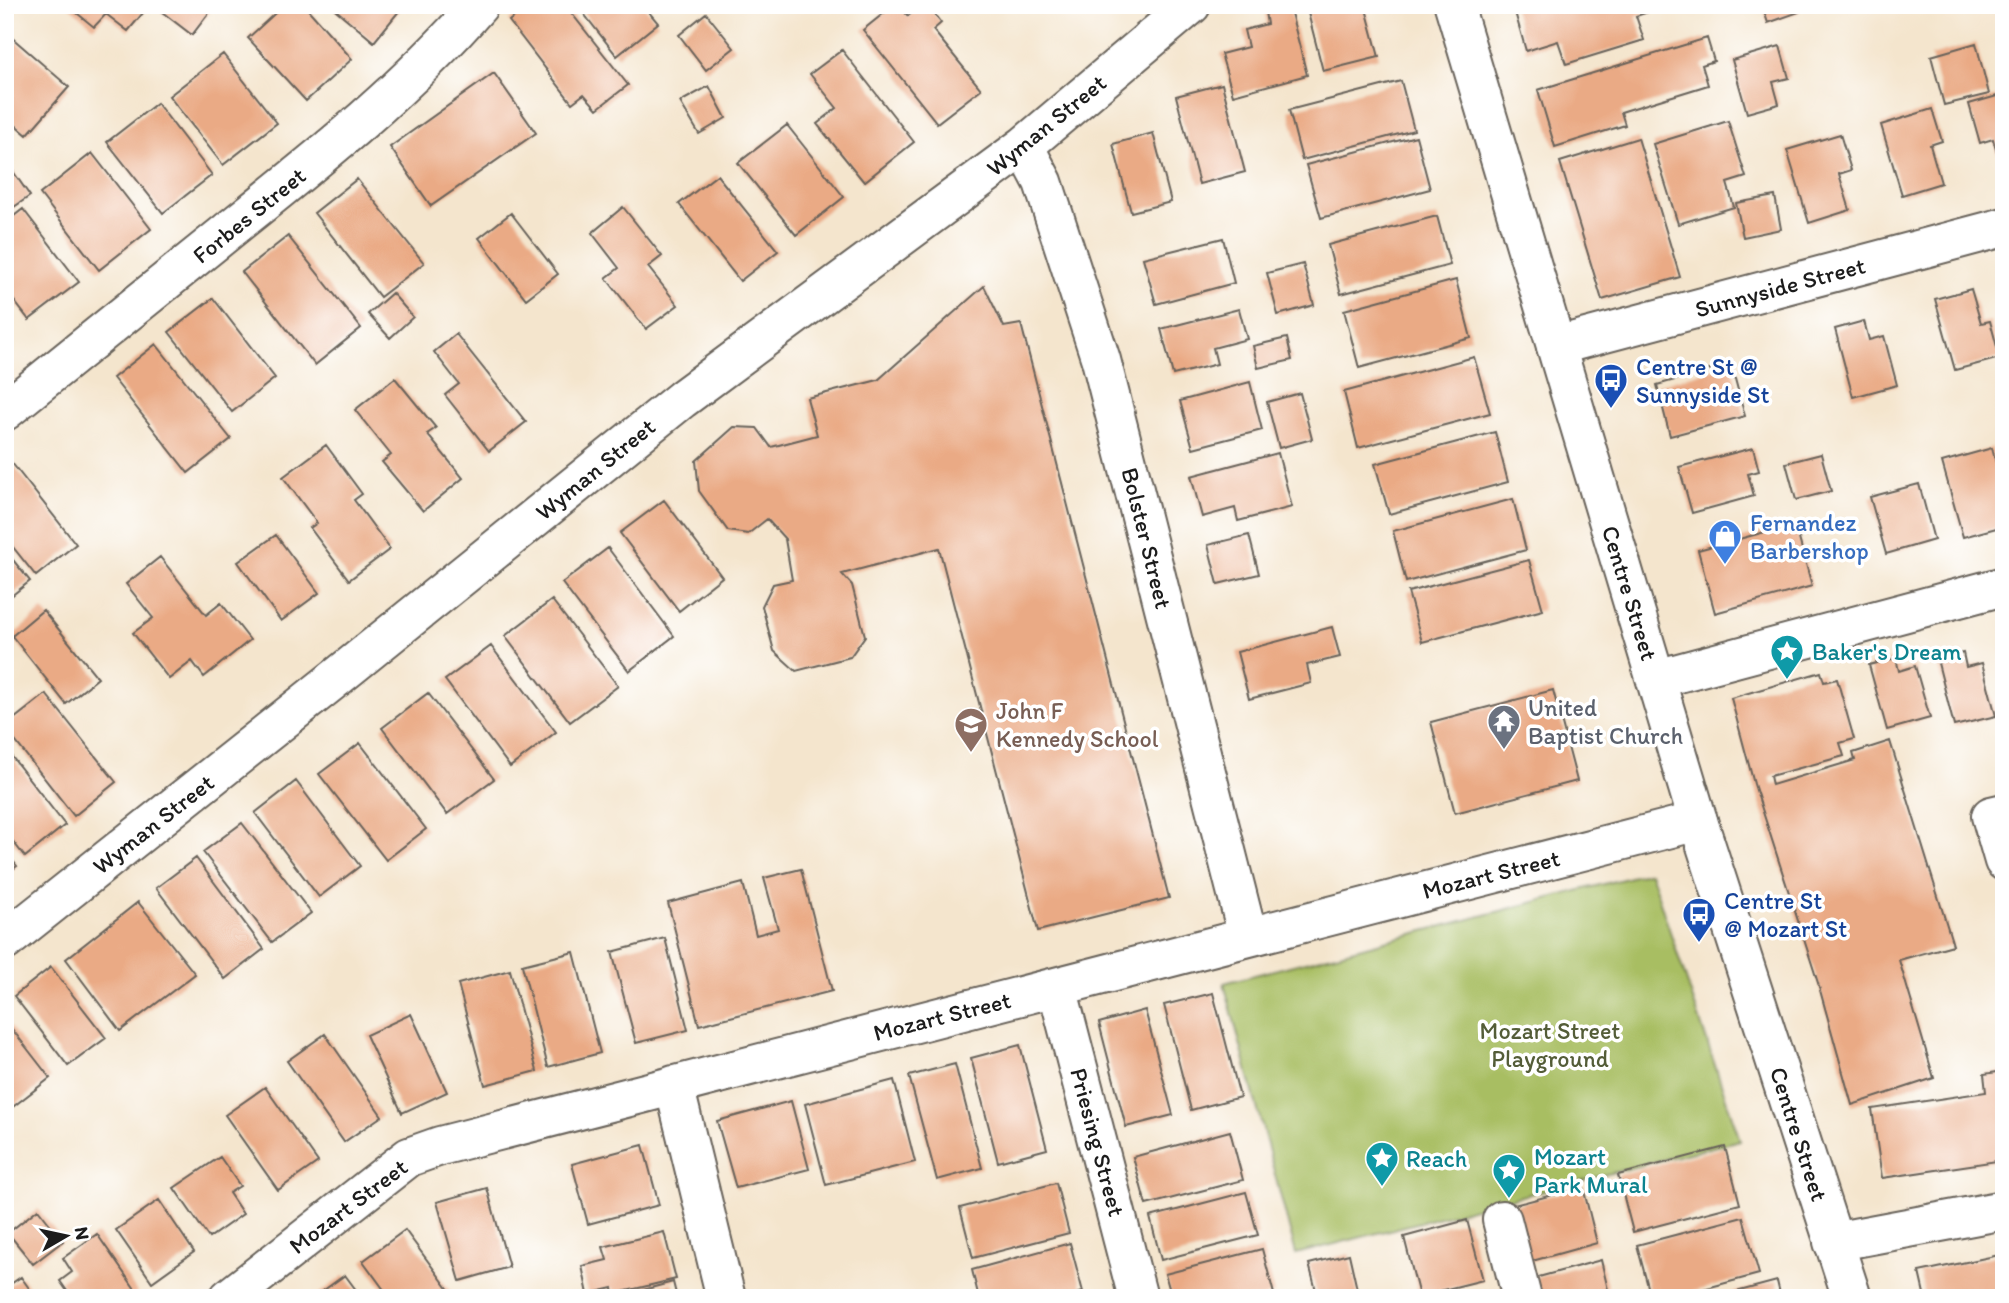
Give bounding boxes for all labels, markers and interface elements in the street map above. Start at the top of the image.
street label: Wyman Street [980,68,1112,182]
street label: Forbes Street [187,161,311,269]
street label: Sunnyside Street [1692,250,1868,324]
place label: Centre St @ Sunnyside St [1636,352,1770,409]
bus stop icon: Centre St @ Sunnyside St [1592,361,1630,410]
street label: Wyman Street [529,412,661,526]
street label: Bolster Street [1115,464,1179,612]
place label: Fernandez Barbershop [1750,508,1869,565]
shop icon: Fernandez Barbershop [1706,517,1744,566]
street label: Centre Street [1596,522,1664,664]
place icon: Baker's Dream [1768,632,1806,681]
place label: Baker's Dream [1812,637,1962,666]
place label: United Baptist Church [1528,693,1683,750]
place label: John F Kennedy School [996,696,1159,753]
temple icon: United Baptist Church [1485,702,1523,751]
school or university icon: John F Kennedy School [952,705,990,754]
street label: Wyman Street [87,768,219,880]
street label: Mozart Street [1419,843,1563,905]
place label: Centre St @ Mozart St [1724,886,1847,943]
bus stop icon: Centre St @ Mozart St [1680,895,1718,944]
street label: Mozart Street [870,985,1014,1047]
park label: Mozart Street Playground [1480,1016,1620,1073]
street label: Centre Street [1764,1063,1834,1205]
street label: Priesing Street [1064,1064,1132,1220]
place icon: Reach [1363,1139,1401,1188]
place label: Mozart Park Mural [1534,1142,1648,1199]
place label: Reach [1406,1144,1467,1173]
place icon: Mozart Park Mural [1490,1151,1528,1200]
street label: Mozart Street [283,1152,413,1260]
north arrow [32,1202,102,1272]
text: N [70,1225,95,1242]

